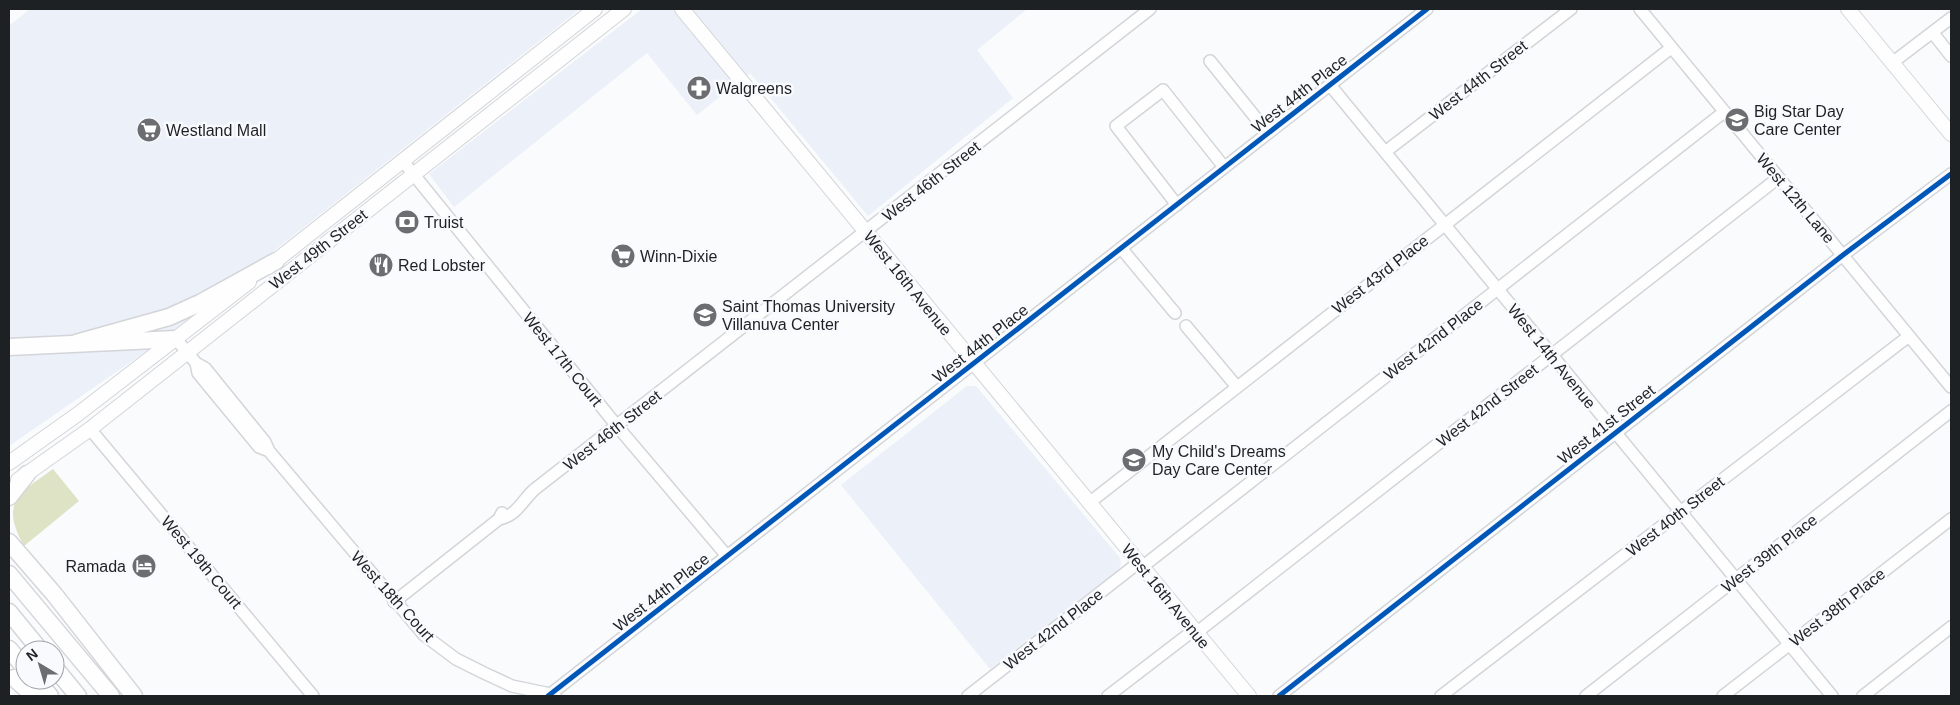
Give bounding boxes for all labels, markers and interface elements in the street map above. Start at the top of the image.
street label: West 44th Street [1426,37,1531,124]
street label: West 44th Place [1248,51,1350,136]
pharmacy icon: Walgreens [686,75,712,101]
place label: Walgreens [716,80,792,97]
place label: Big Star Day Care Center [1754,103,1844,138]
school or university icon: Big Star Day Care Center [1724,107,1750,133]
supermarket icon: Westland Mall [136,117,162,143]
place label: Westland Mall [166,122,266,139]
street label: West 46th Street [879,138,984,225]
street label: West 12th Lane [1753,150,1838,247]
street label: West 49th Street [266,206,371,293]
bank icon: Truist [394,209,420,235]
place label: Truist [424,214,464,231]
street label: West 16th Avenue [860,228,955,339]
street label: West 43rd Place [1329,232,1432,317]
supermarket icon: Winn-Dixie [610,243,636,269]
place label: Winn-Dixie [640,248,717,265]
restaurant icon: Red Lobster [368,252,394,278]
place label: Red Lobster [398,257,486,274]
street label: West 42nd Place [1381,295,1486,383]
place label: Saint Thomas University Villanuva Center [722,298,895,333]
street label: West 44th Place [929,301,1031,386]
street label: West 14th Avenue [1504,301,1599,412]
school or university icon: Saint Thomas University Villanuva Center [692,302,718,328]
street label: West 17th Court [520,309,606,410]
street label: West 42nd Street [1433,360,1542,450]
street label: West 41st Street [1555,381,1658,467]
street label: West 46th Street [560,387,665,474]
place label: My Child's Dreams Day Care Center [1152,443,1286,478]
school or university icon: My Child's Dreams Day Care Center [1121,447,1147,473]
street label: West 40th Street [1623,473,1728,560]
street label: West 39th Place [1718,511,1820,596]
street label: West 19th Court [158,513,246,612]
street label: West 16th Avenue [1118,541,1213,652]
street label: West 18th Court [348,548,438,645]
street label: West 44th Place [610,550,712,635]
hotel icon: Ramada [131,553,157,579]
place label: Ramada [66,558,126,575]
street label: West 38th Place [1786,565,1888,650]
street label: West 42nd Place [1001,585,1106,673]
north arrow [15,640,65,690]
text: N [23,645,41,664]

